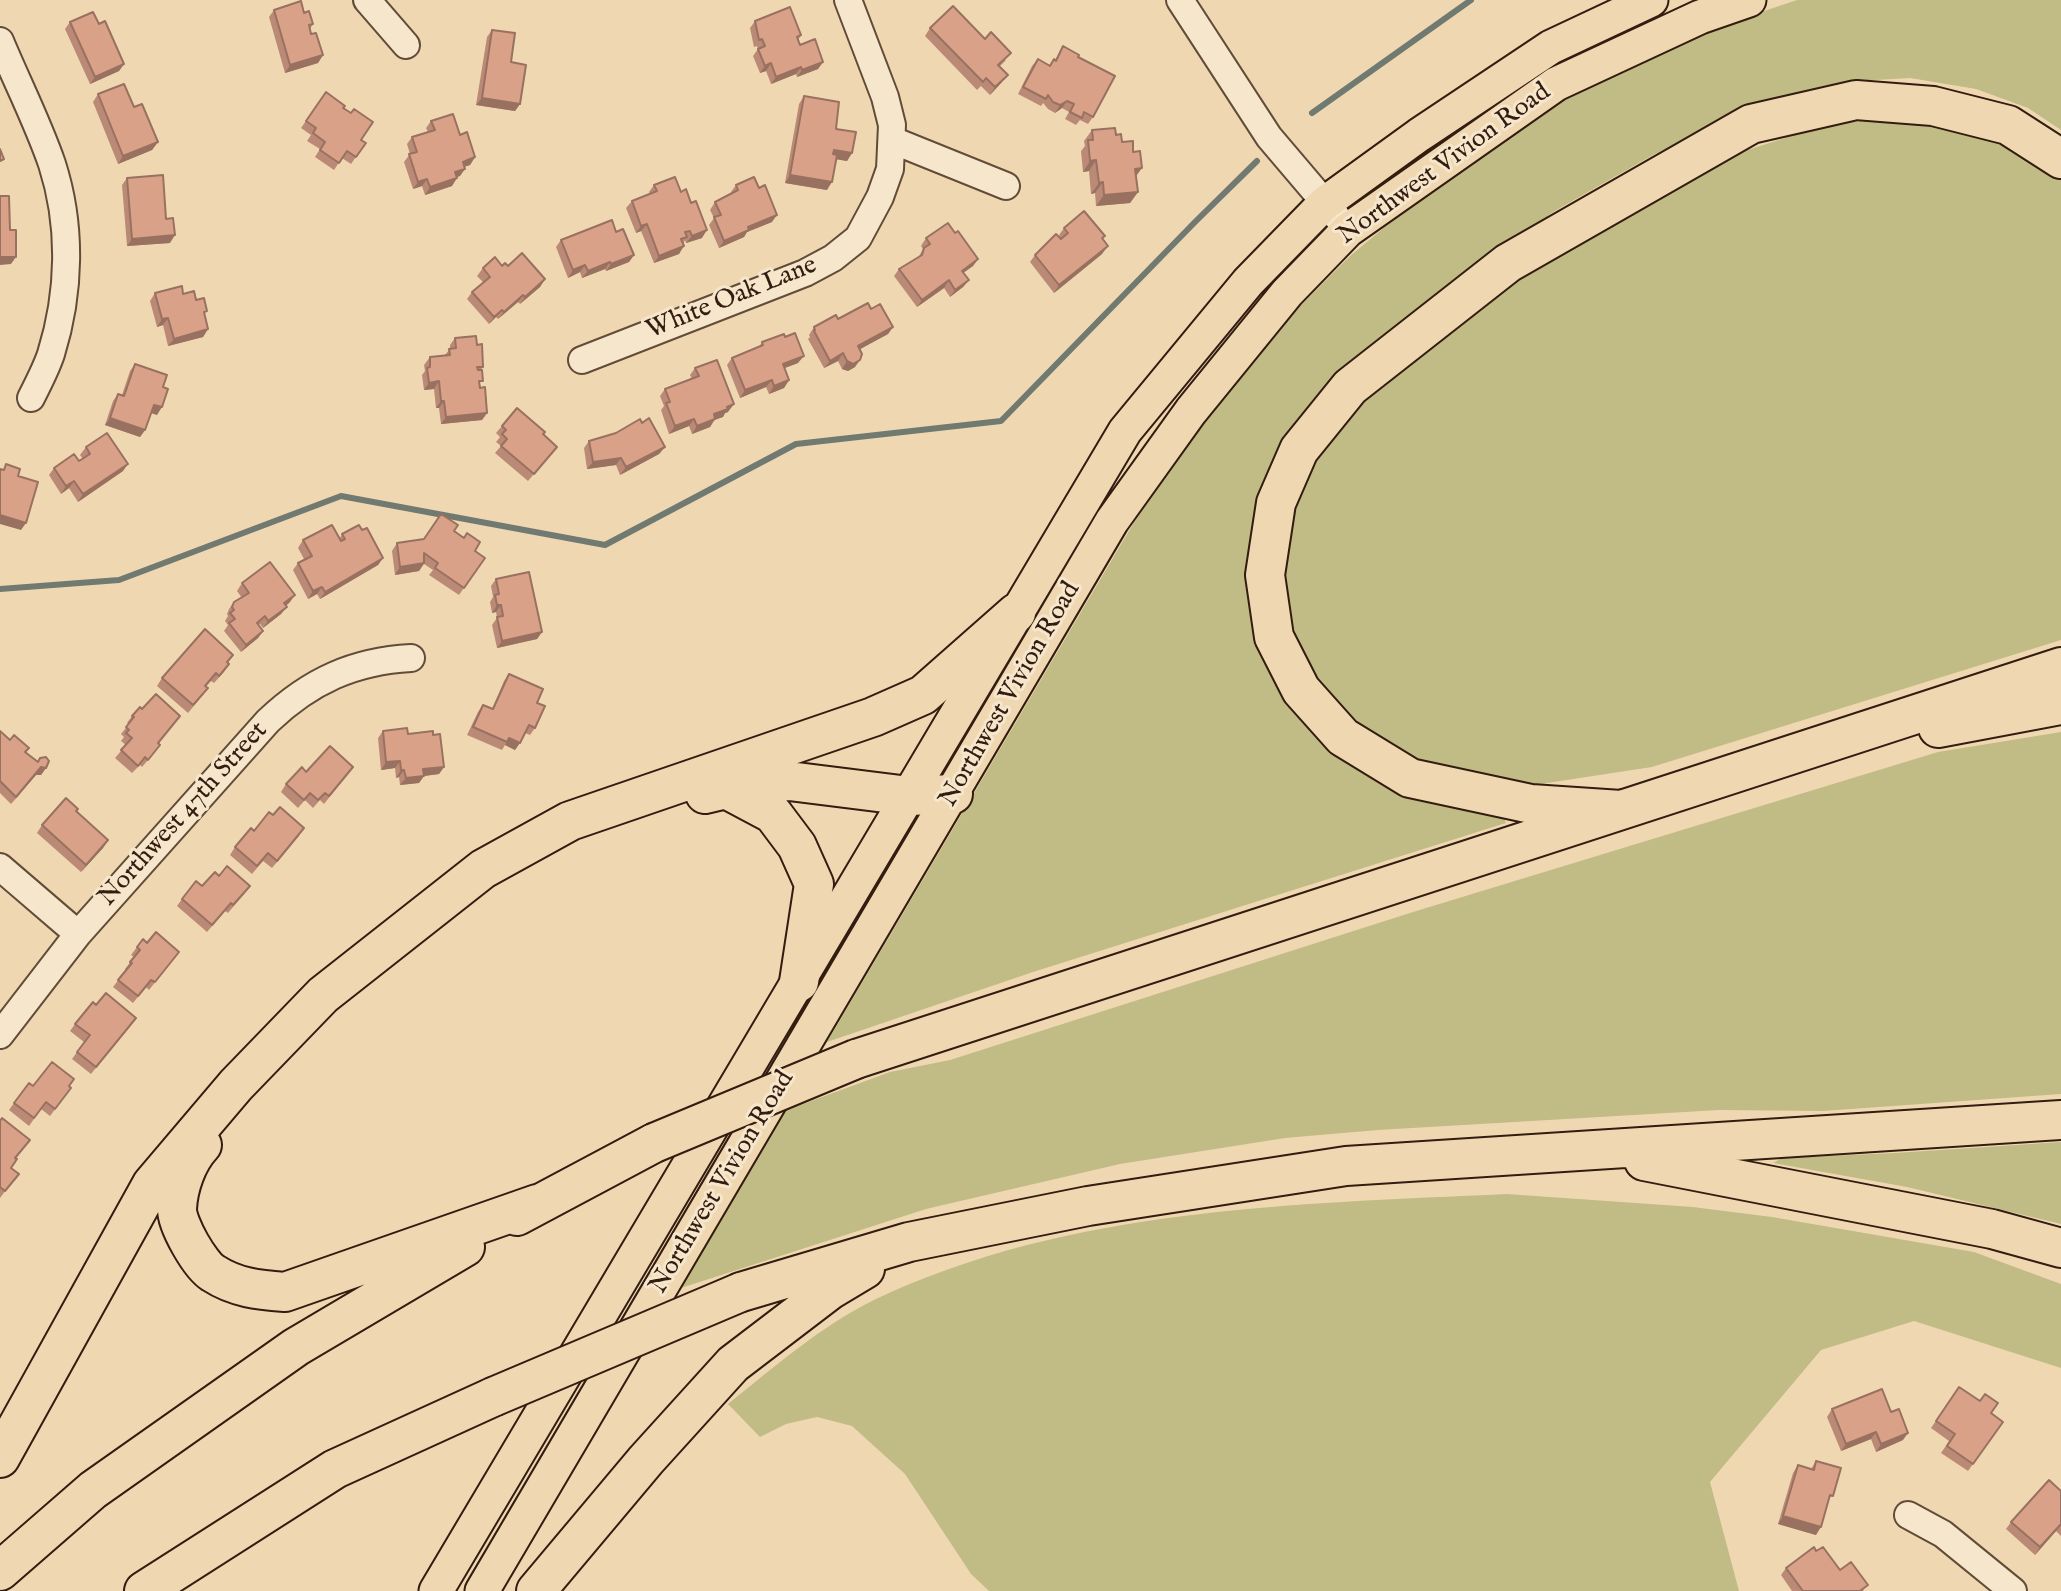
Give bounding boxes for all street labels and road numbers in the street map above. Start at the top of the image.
street label: Northwest Vivion Road [1333,78,1557,252]
street label: White Oak Lane [642,251,822,347]
street label: Northwest Vivion Road [934,577,1088,813]
street label: Northwest 47th Street [93,716,275,914]
street label: Northwest Vivion Road [644,1066,802,1300]

